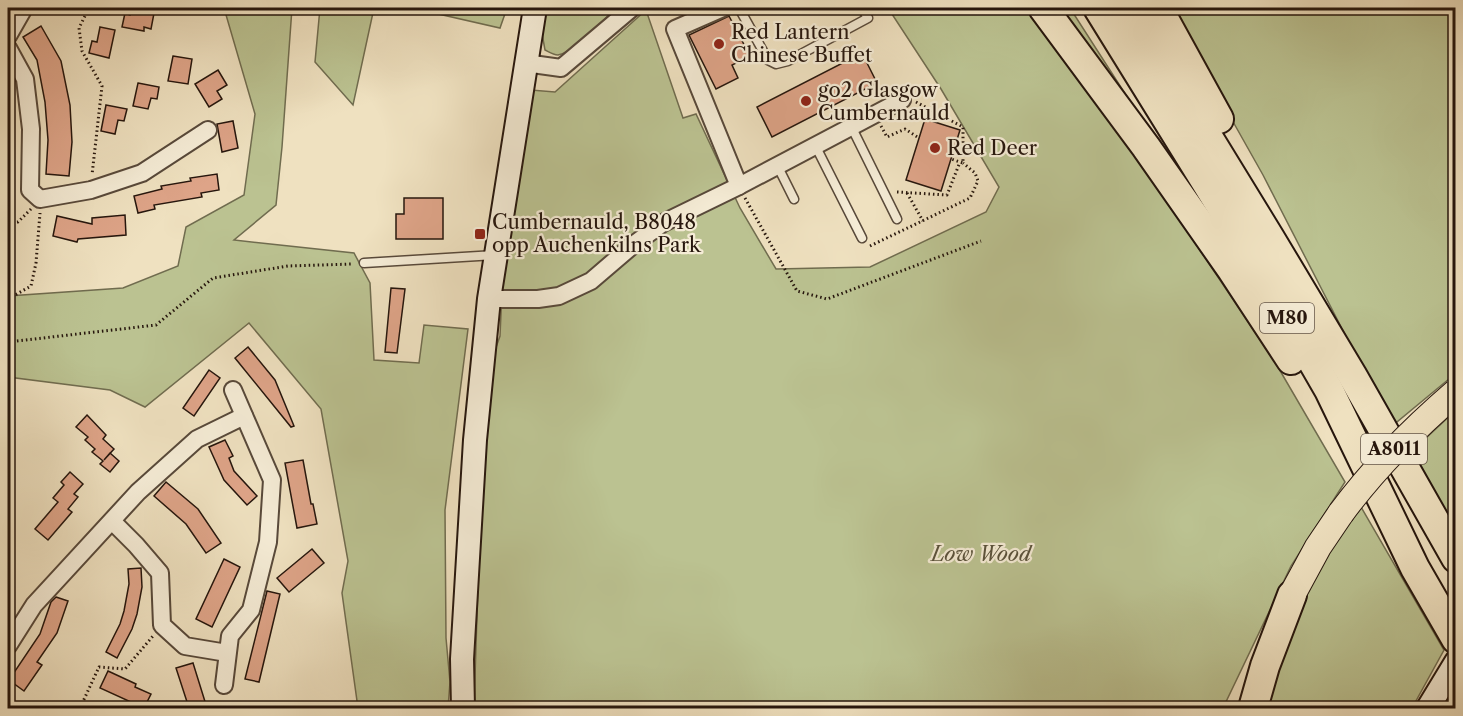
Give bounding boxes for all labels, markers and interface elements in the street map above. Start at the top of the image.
place label: Red Lantern Chinese Buffet [731,20,872,67]
marker: Red Lantern Chinese Buffet [712,37,726,51]
place label: go2 Glasgow Cumbernauld [818,78,950,125]
marker: go2 Glasgow Cumbernauld [799,94,813,108]
place label: Red Deer [947,136,1038,160]
marker: Red Deer [928,141,942,155]
place label: Cumbernauld, B8048 opp Auchenkilns Park [492,210,702,257]
marker: Cumbernauld, B8048 opp Auchenkilns Park [473,227,487,241]
road number: M80 [1260,303,1314,333]
road number: A8011 [1361,434,1427,464]
park label: Low Wood [929,542,1033,566]

